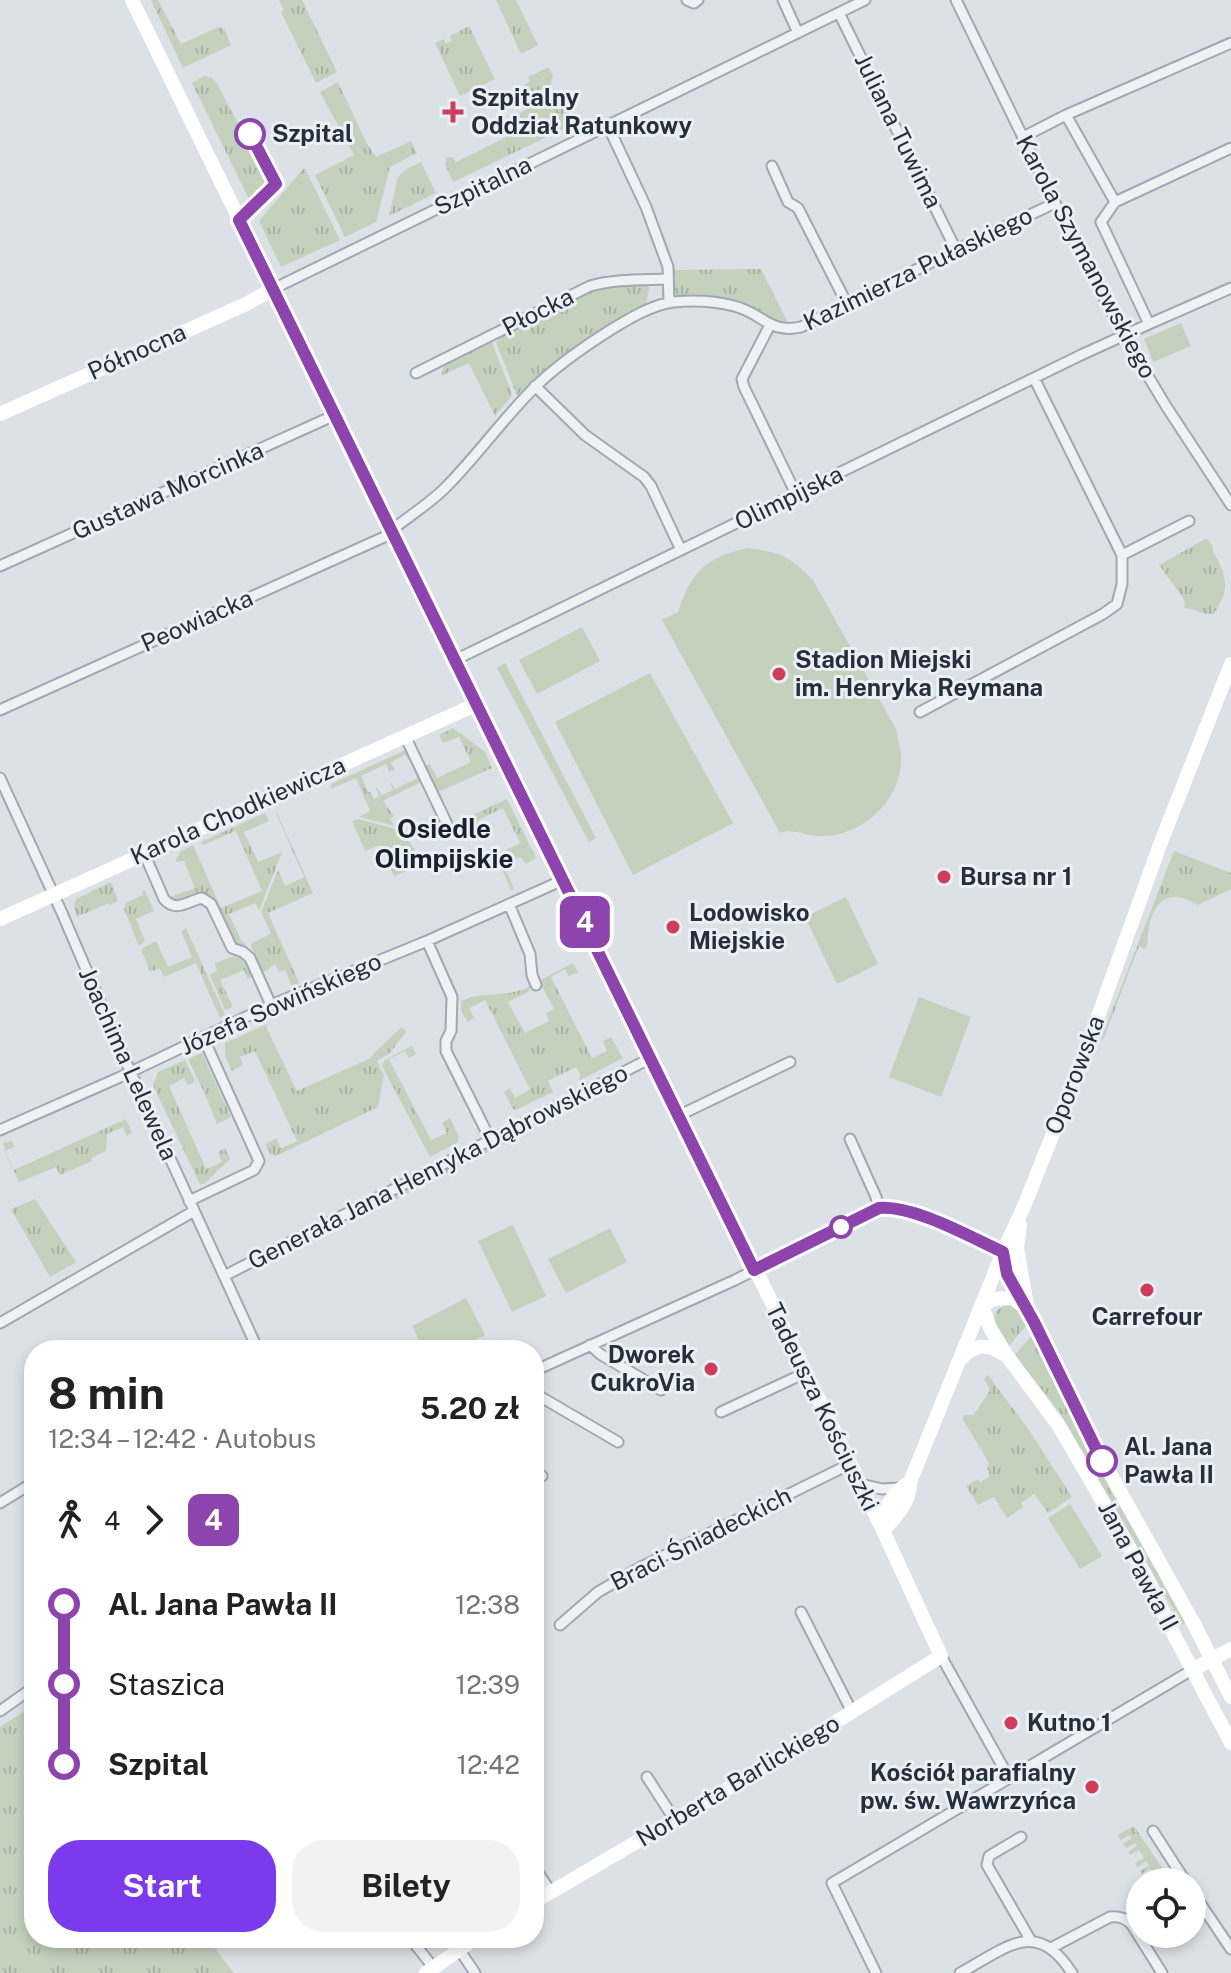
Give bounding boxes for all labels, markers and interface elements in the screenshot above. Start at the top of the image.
street label: Juliana Tuwima [849,49,948,212]
place label: Szpitalny Oddział Ratunkowy [471,83,693,139]
marker: Szpitalny Oddział Ratunkowy [442,101,464,123]
marker: Szpital [235,119,265,149]
place label: Szpital [272,119,353,147]
street label: Karola Szymanowskiego [1011,130,1163,383]
street label: Szpitalna [430,150,536,221]
street label: Kazimierza Pułaskiego [798,200,1037,336]
street label: Płocka [497,281,578,341]
street label: Północna [83,317,190,385]
street label: Gustawa Morcinka [68,435,267,545]
street label: Olimpijska [730,459,847,535]
street label: Peowiacka [136,583,257,657]
place label: Stadion Miejski im. Henryka Reymana [795,645,1043,701]
marker: Stadion Miejski im. Henryka Reymana [770,665,788,683]
street label: Karola Chodkiewicza [126,750,349,870]
district label: Osiedle Olimpijskie [374,813,514,874]
place label: Bursa nr 1 [960,862,1072,890]
marker: Bursa nr 1 [935,868,953,886]
line badge: 4 [559,896,611,948]
place label: Lodowisko Miejskie [689,898,810,954]
text: 4 [576,905,594,938]
marker: Lodowisko Miejskie [664,918,682,936]
street label: Józefa Sowińskiego [176,946,385,1060]
street label: Joachima Lelewela [74,963,184,1164]
street label: Oporowska [1039,1011,1110,1138]
street label: Generała Jana Henryka Dąbrowskiego [243,1058,632,1274]
unlabelled marker [830,1216,852,1238]
marker: Carrefour [1138,1281,1156,1299]
street label: Tadeusza Kościuszki [760,1298,885,1515]
place label: Carrefour [1091,1302,1203,1330]
place label: Dworek CukroVia [590,1340,695,1396]
marker: Dworek CukroVia [702,1360,720,1378]
text: 8 min [48,1367,165,1419]
text: 5.20 zł [420,1390,520,1426]
text: 12:34 – 12:42 · Autobus [48,1423,316,1454]
place label: Al. Jana Pawła II [1124,1432,1214,1488]
marker: Al. Jana Pawła II [1087,1446,1117,1476]
street label: Braci Śniadeckich [606,1480,796,1596]
street label: Jana Pawła II [1093,1496,1185,1635]
icon: walk [48,1498,92,1542]
icon: forward [132,1498,176,1542]
text: 4 [204,1503,223,1536]
text: 4 [104,1505,120,1536]
text: Al. Jana Pawła II [108,1586,338,1622]
text: 12:38 [455,1589,520,1620]
text: Staszica [108,1666,225,1702]
text: 12:39 [456,1669,520,1700]
street label: Norberta Barlickiego [631,1708,844,1852]
place label: Kutno 1 [1027,1708,1111,1736]
marker: Kutno 1 [1002,1714,1020,1732]
text: Szpital [108,1746,209,1782]
text: 12:42 [456,1749,520,1780]
place label: Kościół parafialny pw. św. Wawrzyńca [860,1758,1076,1814]
marker: Kościół parafialny pw. św. Wawrzyńca [1083,1778,1101,1796]
button: Start [48,1840,276,1932]
button: Bilety [292,1840,520,1932]
map controls [1126,1868,1206,1948]
button: locate [1126,1868,1206,1948]

